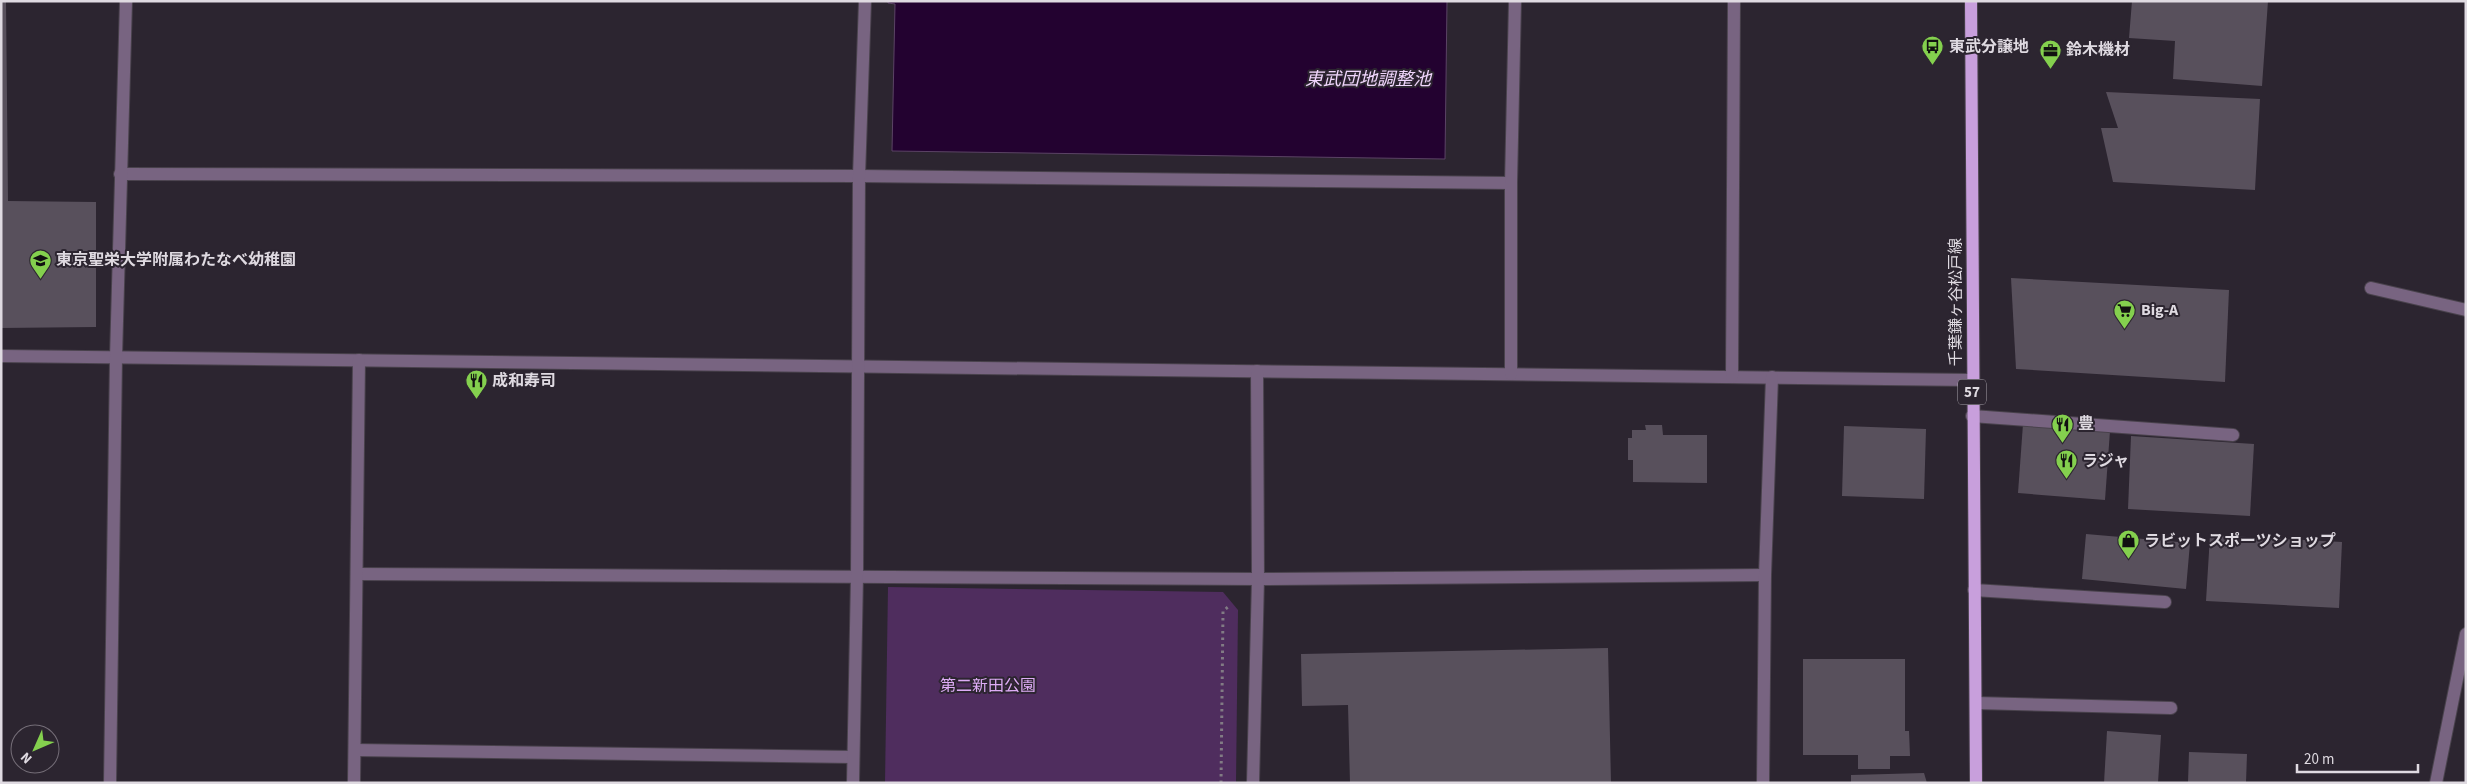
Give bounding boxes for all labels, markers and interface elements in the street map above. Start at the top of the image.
bus stop icon: 東武分譲地 [1921,35,1945,66]
place label: 東武分譲地 [1949,36,2029,58]
office icon: 鈴木機材 [2038,38,2062,69]
place label: 鈴木機材 [2066,39,2130,61]
water label: 東武団地調整池 [1305,67,1433,92]
street label: 千葉鎌ヶ谷松戸線 [1945,238,1967,366]
school or university icon: 東京聖栄大学附属わたなべ幼稚園 [28,248,52,279]
place label: 東京聖栄大学附属わたなべ幼稚園 [56,249,296,271]
supermarket icon: Big-A [2113,298,2137,329]
place label: Big-A [2141,299,2179,321]
restaurant icon: 成和寿司 [464,369,488,400]
place label: 成和寿司 [492,370,556,392]
road number: 57 [1958,380,1986,404]
restaurant icon: 豊 [2050,412,2074,443]
place label: 豊 [2078,413,2094,435]
restaurant icon: ラジャ [2054,449,2078,480]
place label: ラジャ [2082,450,2129,472]
shop icon: ラビットスポーツショップ [2116,529,2140,560]
place label: ラビットスポーツショップ [2144,530,2336,552]
park label: 第二新田公園 [940,675,1036,697]
north arrow [10,724,60,774]
scale bar [2297,742,2418,774]
text: N [16,747,37,768]
text: 20 m [2304,749,2334,770]

